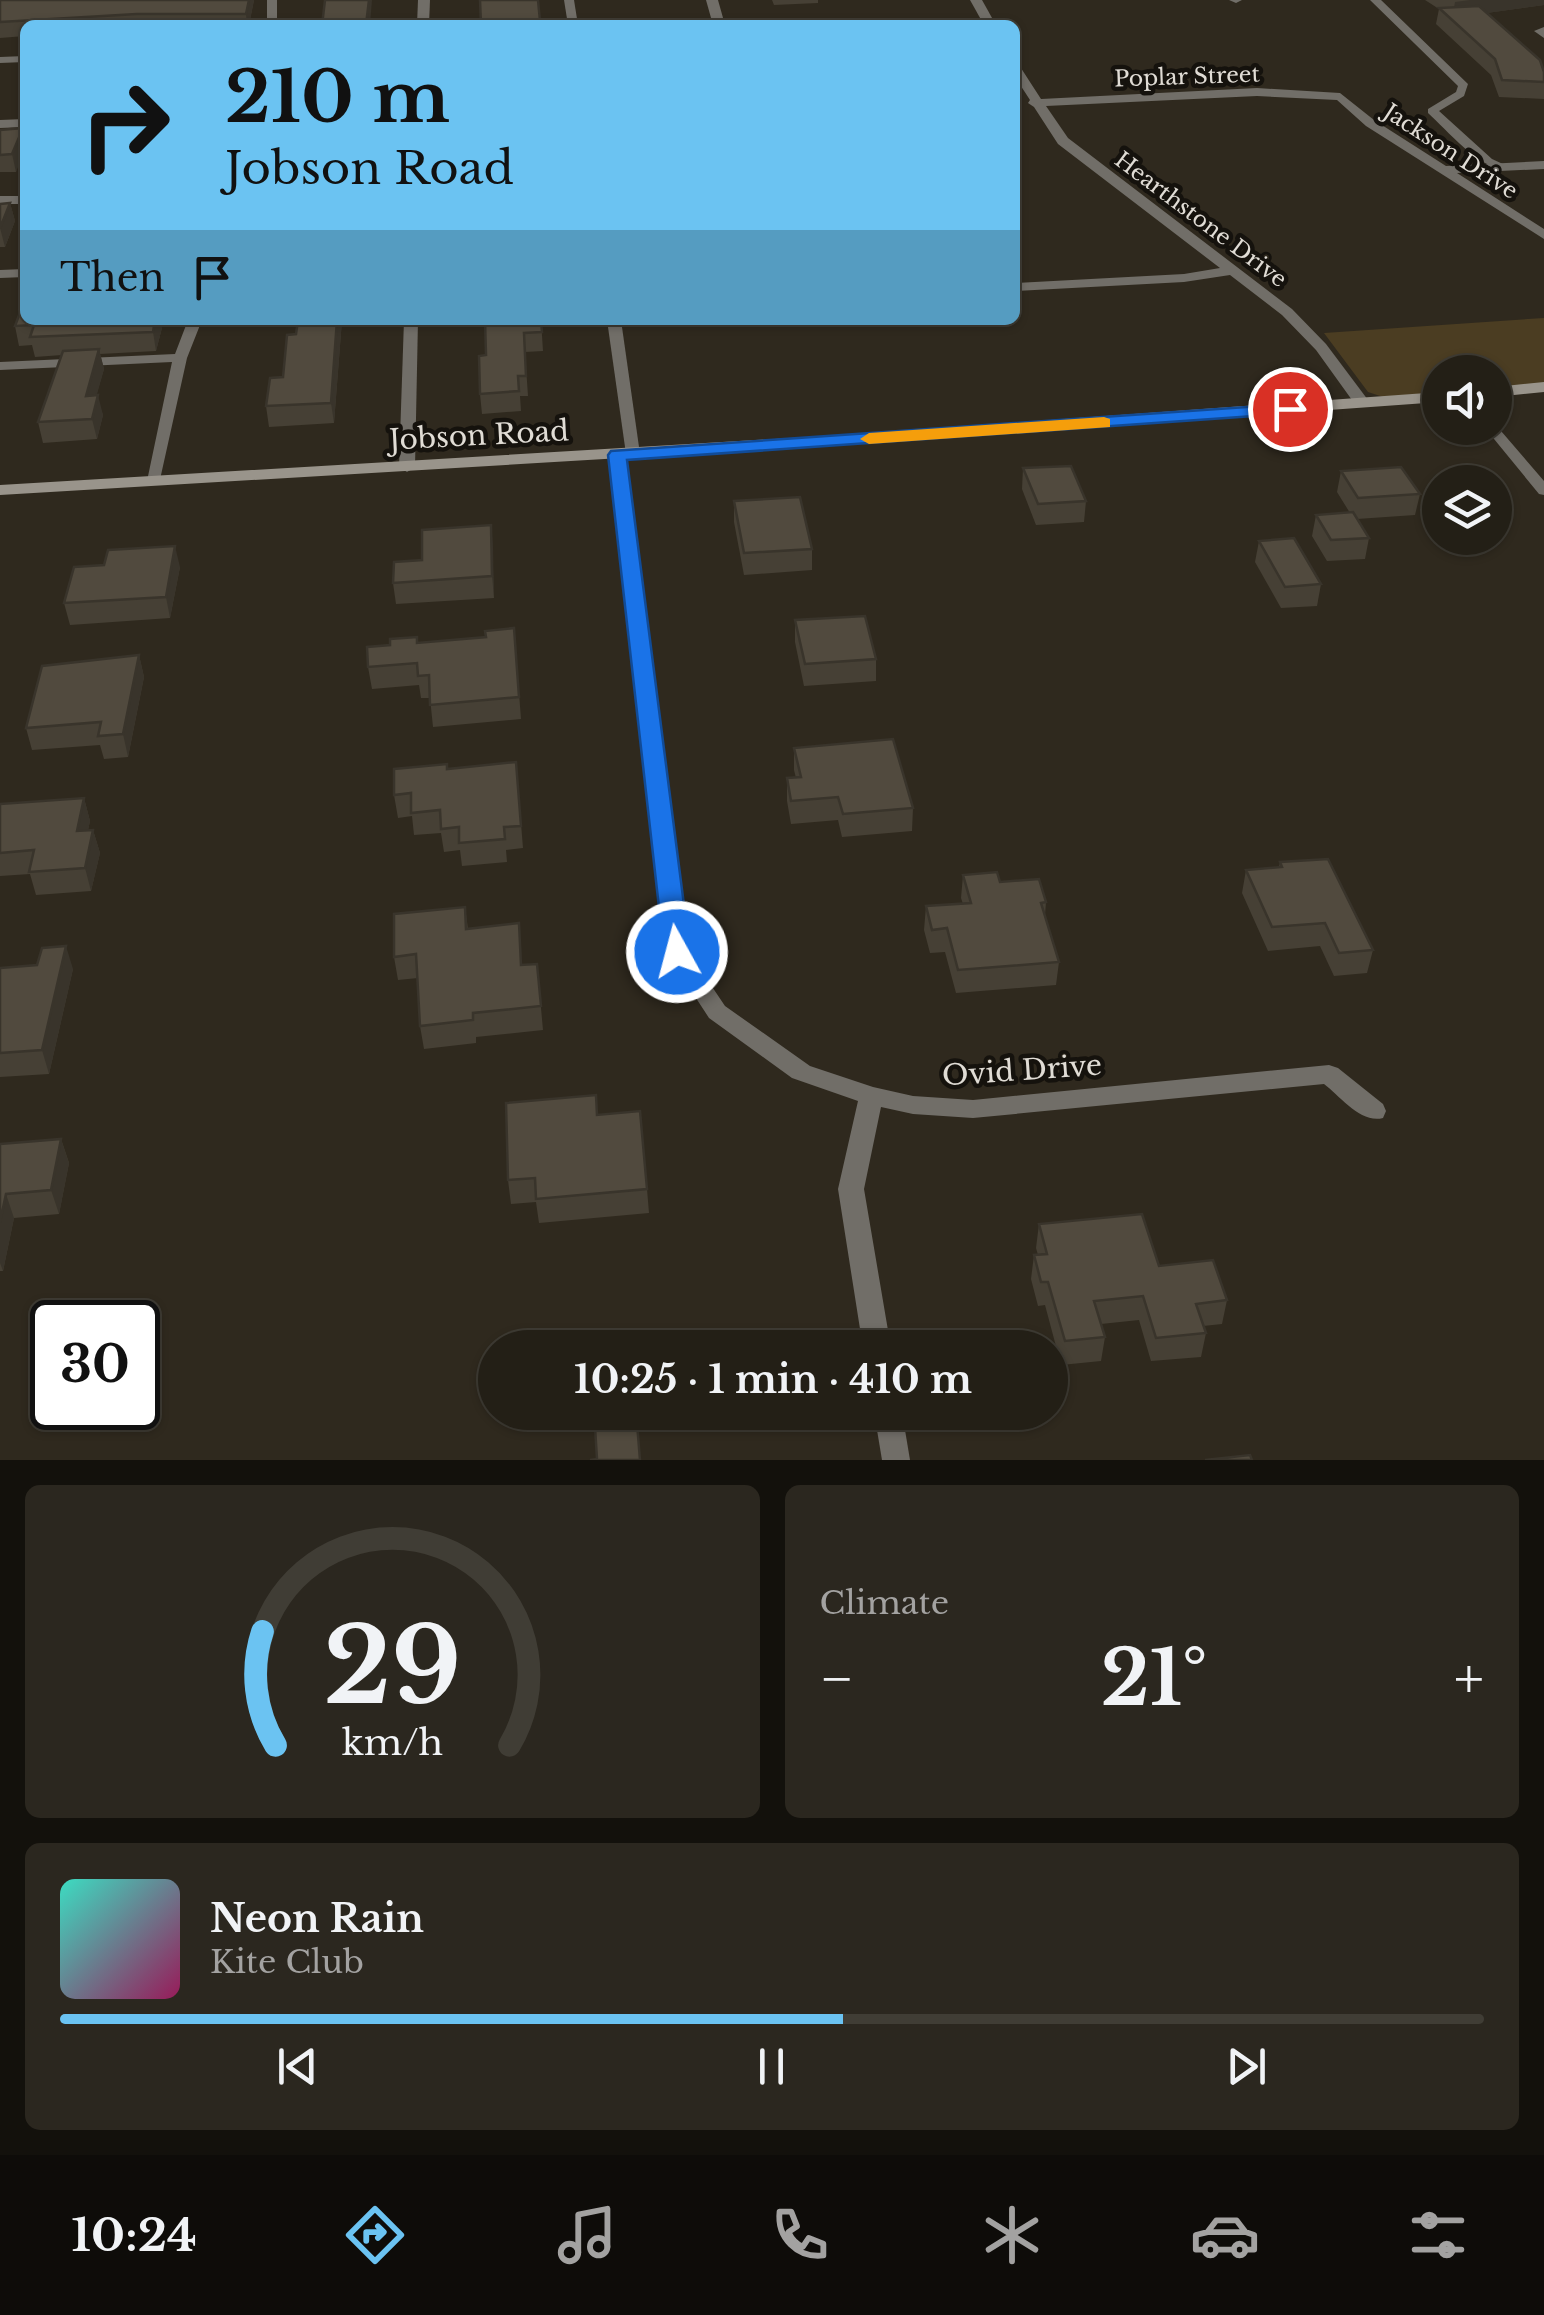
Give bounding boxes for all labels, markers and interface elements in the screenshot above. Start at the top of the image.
text: 210 m [225,54,450,141]
icon: right [60,60,190,190]
street label: Poplar Street [1114,60,1261,93]
street label: Jackson Drive [1376,96,1523,205]
text: Jobson Road [225,140,514,196]
street label: Hearthstone Drive [1109,146,1292,293]
icon: arrive [185,250,240,305]
text: Then [60,254,165,301]
map controls [1422,355,1512,555]
button: sound [1422,355,1512,445]
pin [1248,367,1333,452]
icon: arrive [1263,382,1318,437]
street label: Jobson Road [384,413,570,458]
button: layers [1422,465,1512,555]
position arrow [625,900,729,1004]
street label: Ovid Drive [941,1047,1103,1094]
speed limit sign: 30 [30,1300,160,1430]
text: 10:25 · 1 min · 410 m [574,1356,972,1403]
text: Climate [820,1583,949,1623]
text: 29 [323,1602,461,1731]
text: 21° [1101,1632,1207,1725]
text: − [820,1645,854,1713]
text: + [1454,1645,1484,1713]
text: km/h [342,1720,443,1765]
text: Neon Rain [210,1895,424,1942]
text: Kite Club [210,1942,364,1982]
icon: previous [270,2039,325,2094]
icon: pause [744,2039,799,2094]
icon: next [1219,2039,1274,2094]
icon: directions [340,2200,410,2270]
icon: music [552,2200,622,2270]
icon: phone [765,2200,835,2270]
icon: climate [977,2200,1047,2270]
icon: car [1190,2200,1260,2270]
icon: filters [1403,2200,1473,2270]
text: 10:24 [71,2207,197,2263]

